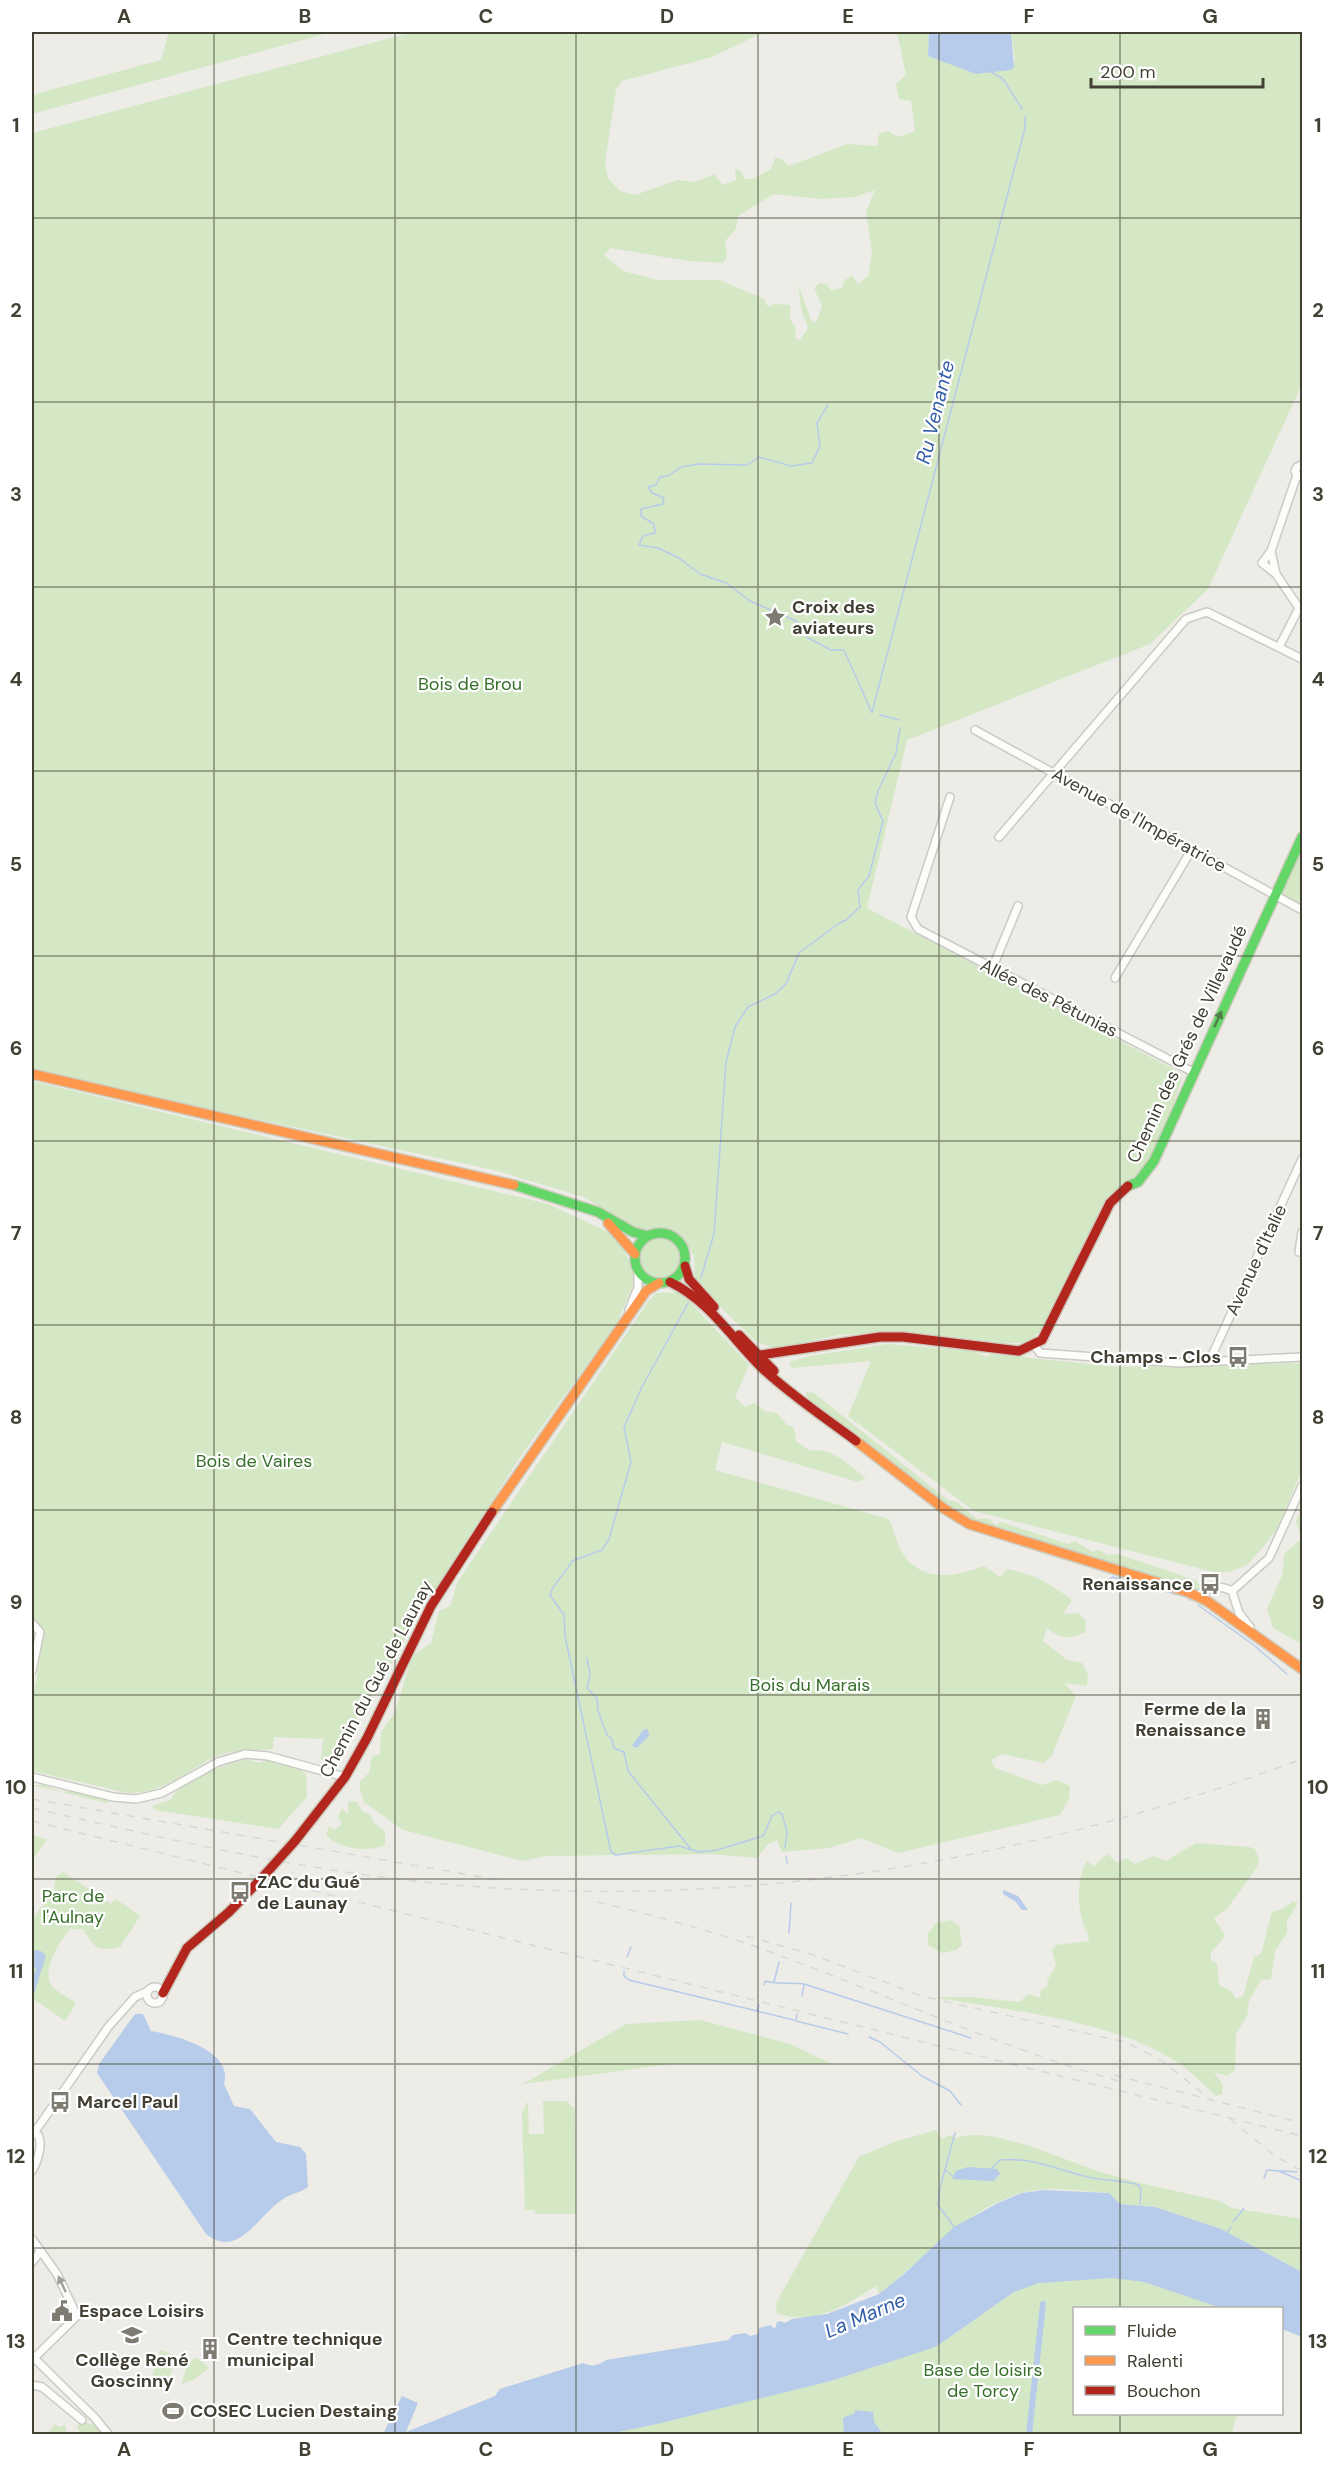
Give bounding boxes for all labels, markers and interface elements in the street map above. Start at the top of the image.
text: A [117,3,131,29]
text: B [299,3,311,29]
text: C [479,3,493,29]
text: D [660,3,674,29]
text: E [842,3,854,29]
text: F [1023,3,1035,29]
text: G [1202,3,1218,29]
scale bar [1091,51,1264,89]
text: 200 m [1100,60,1156,84]
text: 1 [12,112,20,138]
text: 1 [1314,112,1322,138]
text: 2 [10,297,22,323]
text: 2 [1312,297,1324,323]
water label: Ru Venante [910,358,960,466]
text: 3 [10,481,22,507]
text: 3 [1312,481,1324,507]
place label: Croix des aviateurs [792,595,875,640]
place icon: Croix des aviateurs [763,605,787,629]
text: 4 [10,666,23,692]
text: 4 [1312,666,1325,692]
park label: Bois de Brou [418,672,522,696]
street label: Avenue de l'Impératrice [1048,762,1230,878]
text: 5 [10,851,22,877]
text: 5 [1312,851,1324,877]
street label: Chemin des Grés de Villevaudé [1121,921,1253,1167]
street label: Allée des Pétunias [976,953,1122,1043]
one-way arrow [1213,1010,1223,1028]
text: 6 [10,1035,22,1061]
text: 6 [1312,1035,1324,1061]
street label: Avenue d'Italie [1220,1201,1292,1319]
text: 7 [11,1220,22,1246]
text: 7 [1313,1220,1324,1246]
place label: Champs - Clos [1090,1345,1221,1369]
bus stop icon: Champs - Clos [1226,1345,1250,1369]
text: 8 [10,1404,22,1430]
text: 8 [1312,1404,1324,1430]
park label: Bois de Vaires [196,1449,312,1473]
place label: Renaissance [1082,1572,1193,1596]
bus stop icon: Renaissance [1198,1572,1222,1596]
street label: Chemin du Gué de Launay [314,1576,438,1782]
text: 9 [10,1589,22,1615]
text: 9 [1312,1589,1324,1615]
park label: Bois du Marais [750,1673,870,1697]
place label: Ferme de la Renaissance [1135,1697,1246,1742]
building icon: Ferme de la Renaissance [1251,1707,1275,1731]
text: 10 [5,1774,27,1800]
text: 10 [1307,1774,1329,1800]
place label: ZAC du Gué de Launay [257,1870,360,1915]
bus stop icon: ZAC du Gué de Launay [228,1880,252,1904]
park label: Parc de l'Aulnay [42,1884,104,1929]
text: 11 [9,1958,23,1984]
text: 11 [1311,1958,1325,1984]
bus stop icon: Marcel Paul [48,2090,72,2114]
place label: Marcel Paul [77,2090,178,2114]
text: 12 [7,2143,25,2169]
text: 12 [1309,2143,1327,2169]
one-way arrow [58,2275,67,2292]
water label: La Marne [821,2286,909,2344]
public building icon: Espace Loisirs [50,2299,74,2323]
place label: Espace Loisirs [79,2299,204,2323]
legend [1073,2307,1283,2415]
text: Fluide [1127,2319,1177,2343]
school or university icon: Collège René Goscinny [120,2323,144,2347]
place label: Centre technique municipal [227,2327,383,2372]
text: 13 [6,2328,26,2354]
text: 13 [1308,2328,1328,2354]
building icon: Centre technique municipal [198,2337,222,2361]
place label: Collège René Goscinny [75,2348,189,2393]
text: Ralenti [1127,2349,1183,2373]
park label: Base de loisirs de Torcy [923,2358,1043,2403]
text: Bouchon [1127,2379,1201,2403]
sports icon: COSEC Lucien Destaing [161,2399,185,2423]
place label: COSEC Lucien Destaing [190,2399,397,2423]
text: A [117,2436,131,2462]
text: B [299,2436,311,2462]
text: C [479,2436,493,2462]
text: D [660,2436,674,2462]
text: E [842,2436,854,2462]
text: F [1023,2436,1035,2462]
text: G [1202,2436,1218,2462]

